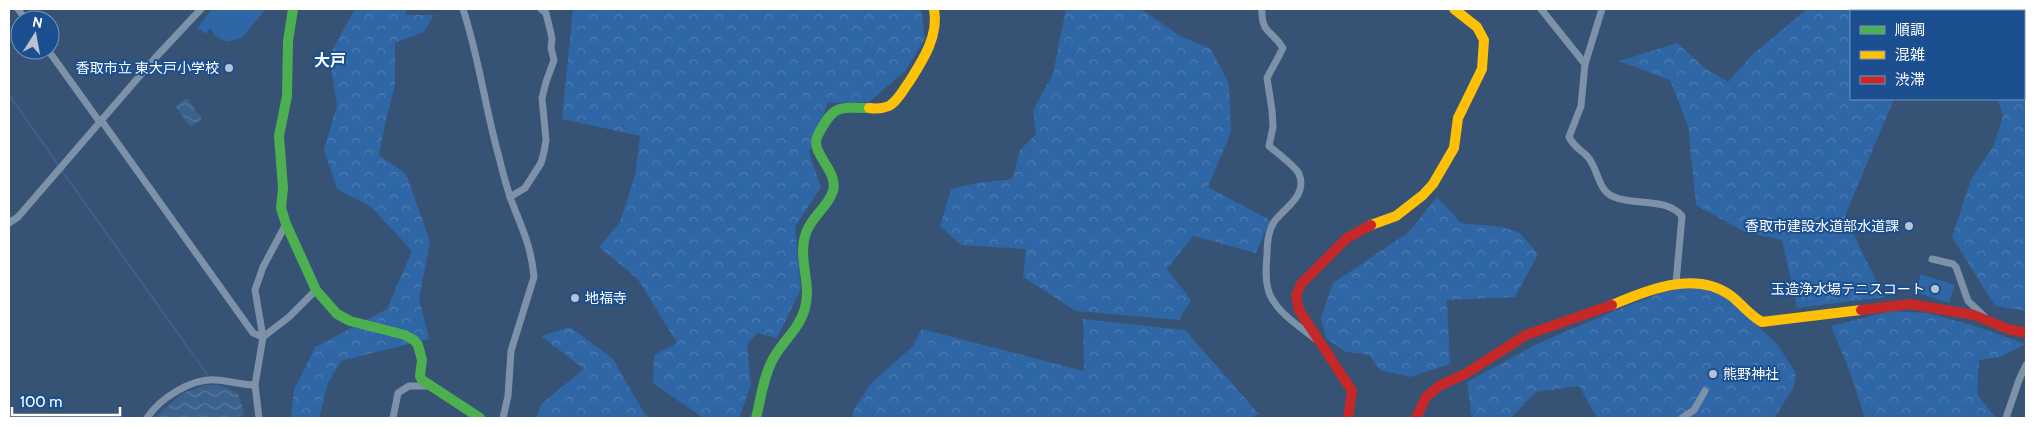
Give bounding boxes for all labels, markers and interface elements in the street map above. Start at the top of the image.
north arrow [10,10,60,60]
legend [1850,10,2025,100]
text: N [31,12,44,32]
text: 順調 [1895,21,1925,39]
text: 混雑 [1895,46,1925,64]
district label: 大戸 [314,51,346,70]
place label: 香取市立 東大戸小学校 [76,59,219,77]
marker: 香取市立 東大戸小学校 [223,62,235,74]
text: 渋滞 [1895,71,1925,89]
place label: 香取市建設水道部水道課 [1745,217,1899,235]
marker: 香取市建設水道部水道課 [1903,220,1915,232]
place label: 玉造浄水場テニスコート [1771,280,1925,298]
marker: 玉造浄水場テニスコート [1929,283,1941,295]
place label: 地福寺 [585,289,627,307]
marker: 地福寺 [569,292,581,304]
place label: 熊野神社 [1723,365,1779,383]
marker: 熊野神社 [1707,368,1719,380]
scale bar [12,384,120,416]
text: 100 m [20,393,62,411]

